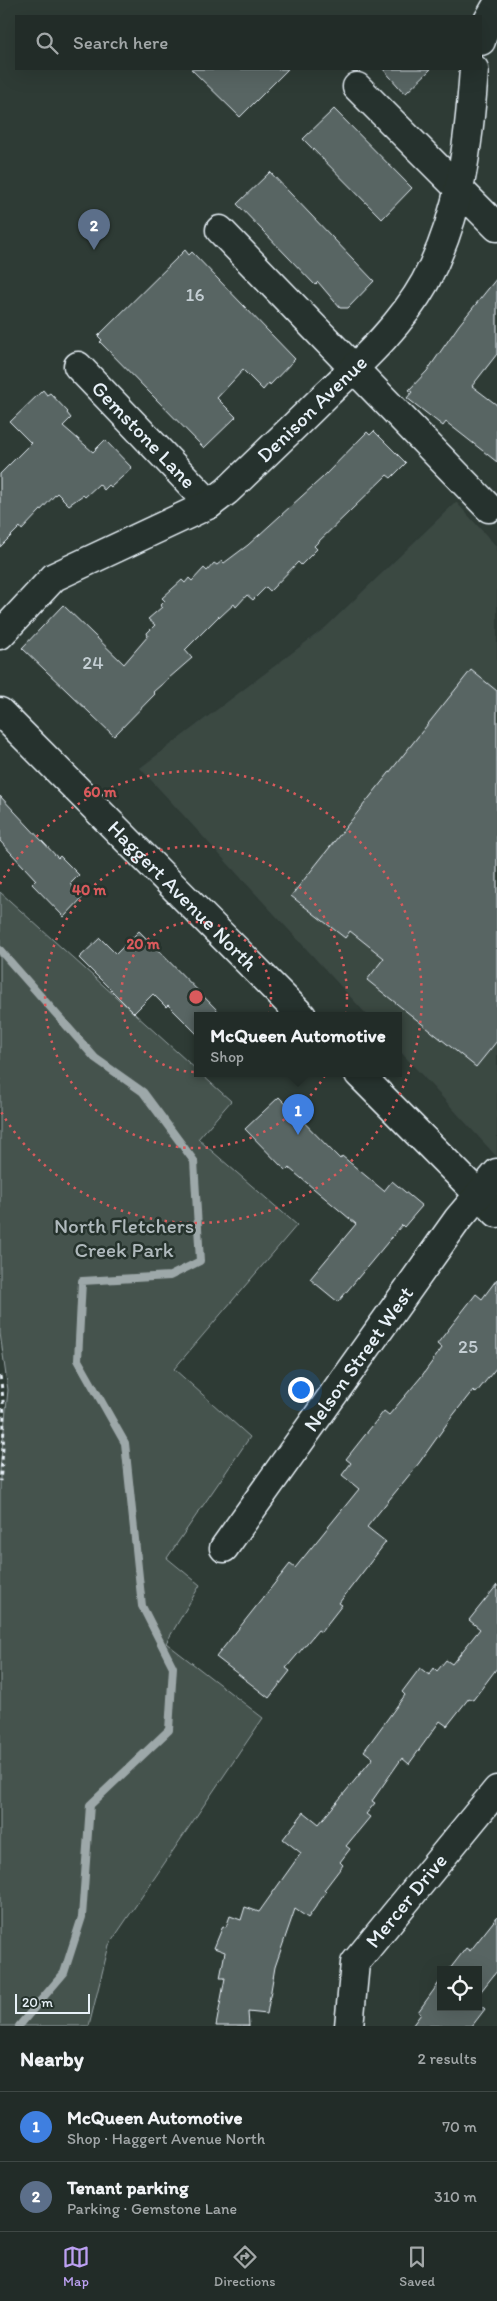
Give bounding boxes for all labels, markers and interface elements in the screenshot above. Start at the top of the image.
search box [15,15,482,70]
icon: search [33,29,61,57]
text: Search here [73,31,168,54]
pin: 2 [78,209,110,250]
house number: 16 [186,283,204,306]
street label: Denison Avenue [251,350,372,467]
street label: Gemstone Lane [87,375,201,493]
house number: 24 [82,651,104,674]
text: 60 m [83,783,117,801]
street label: Haggert Avenue North [103,815,263,976]
text: 40 m [72,881,107,899]
text: 20 m [126,935,160,953]
centre of rings [187,988,205,1006]
popup [194,1012,402,1077]
text: McQueen Automotive [210,1024,386,1047]
text: Shop [210,1047,244,1066]
pin: 1 [282,1094,314,1135]
park label: North Fletchers Creek Park [54,1213,194,1262]
street label: Nelson Street West [298,1281,418,1436]
house number: 25 [458,1335,478,1358]
your location [288,1377,314,1403]
street label: Mercer Drive [360,1848,452,1953]
map controls [437,1966,482,2011]
button: locate [437,1966,482,2011]
scale bar [15,1991,90,2014]
text: 20 m [22,1994,53,2011]
text: Nearby [20,2046,84,2071]
text: 2 results [417,2049,477,2068]
text: McQueen Automotive [67,2106,242,2129]
text: 1 [32,2117,40,2136]
text: 70 m [442,2117,477,2136]
text: Shop · Haggert Avenue North [67,2129,265,2148]
text: Tenant parking [67,2176,189,2199]
text: 2 [32,2187,40,2206]
text: 310 m [434,2187,477,2206]
text: Parking · Gemstone Lane [67,2199,237,2218]
tab: Map [62,2243,90,2290]
tab: Directions [214,2243,275,2290]
tab: Saved [399,2243,435,2290]

